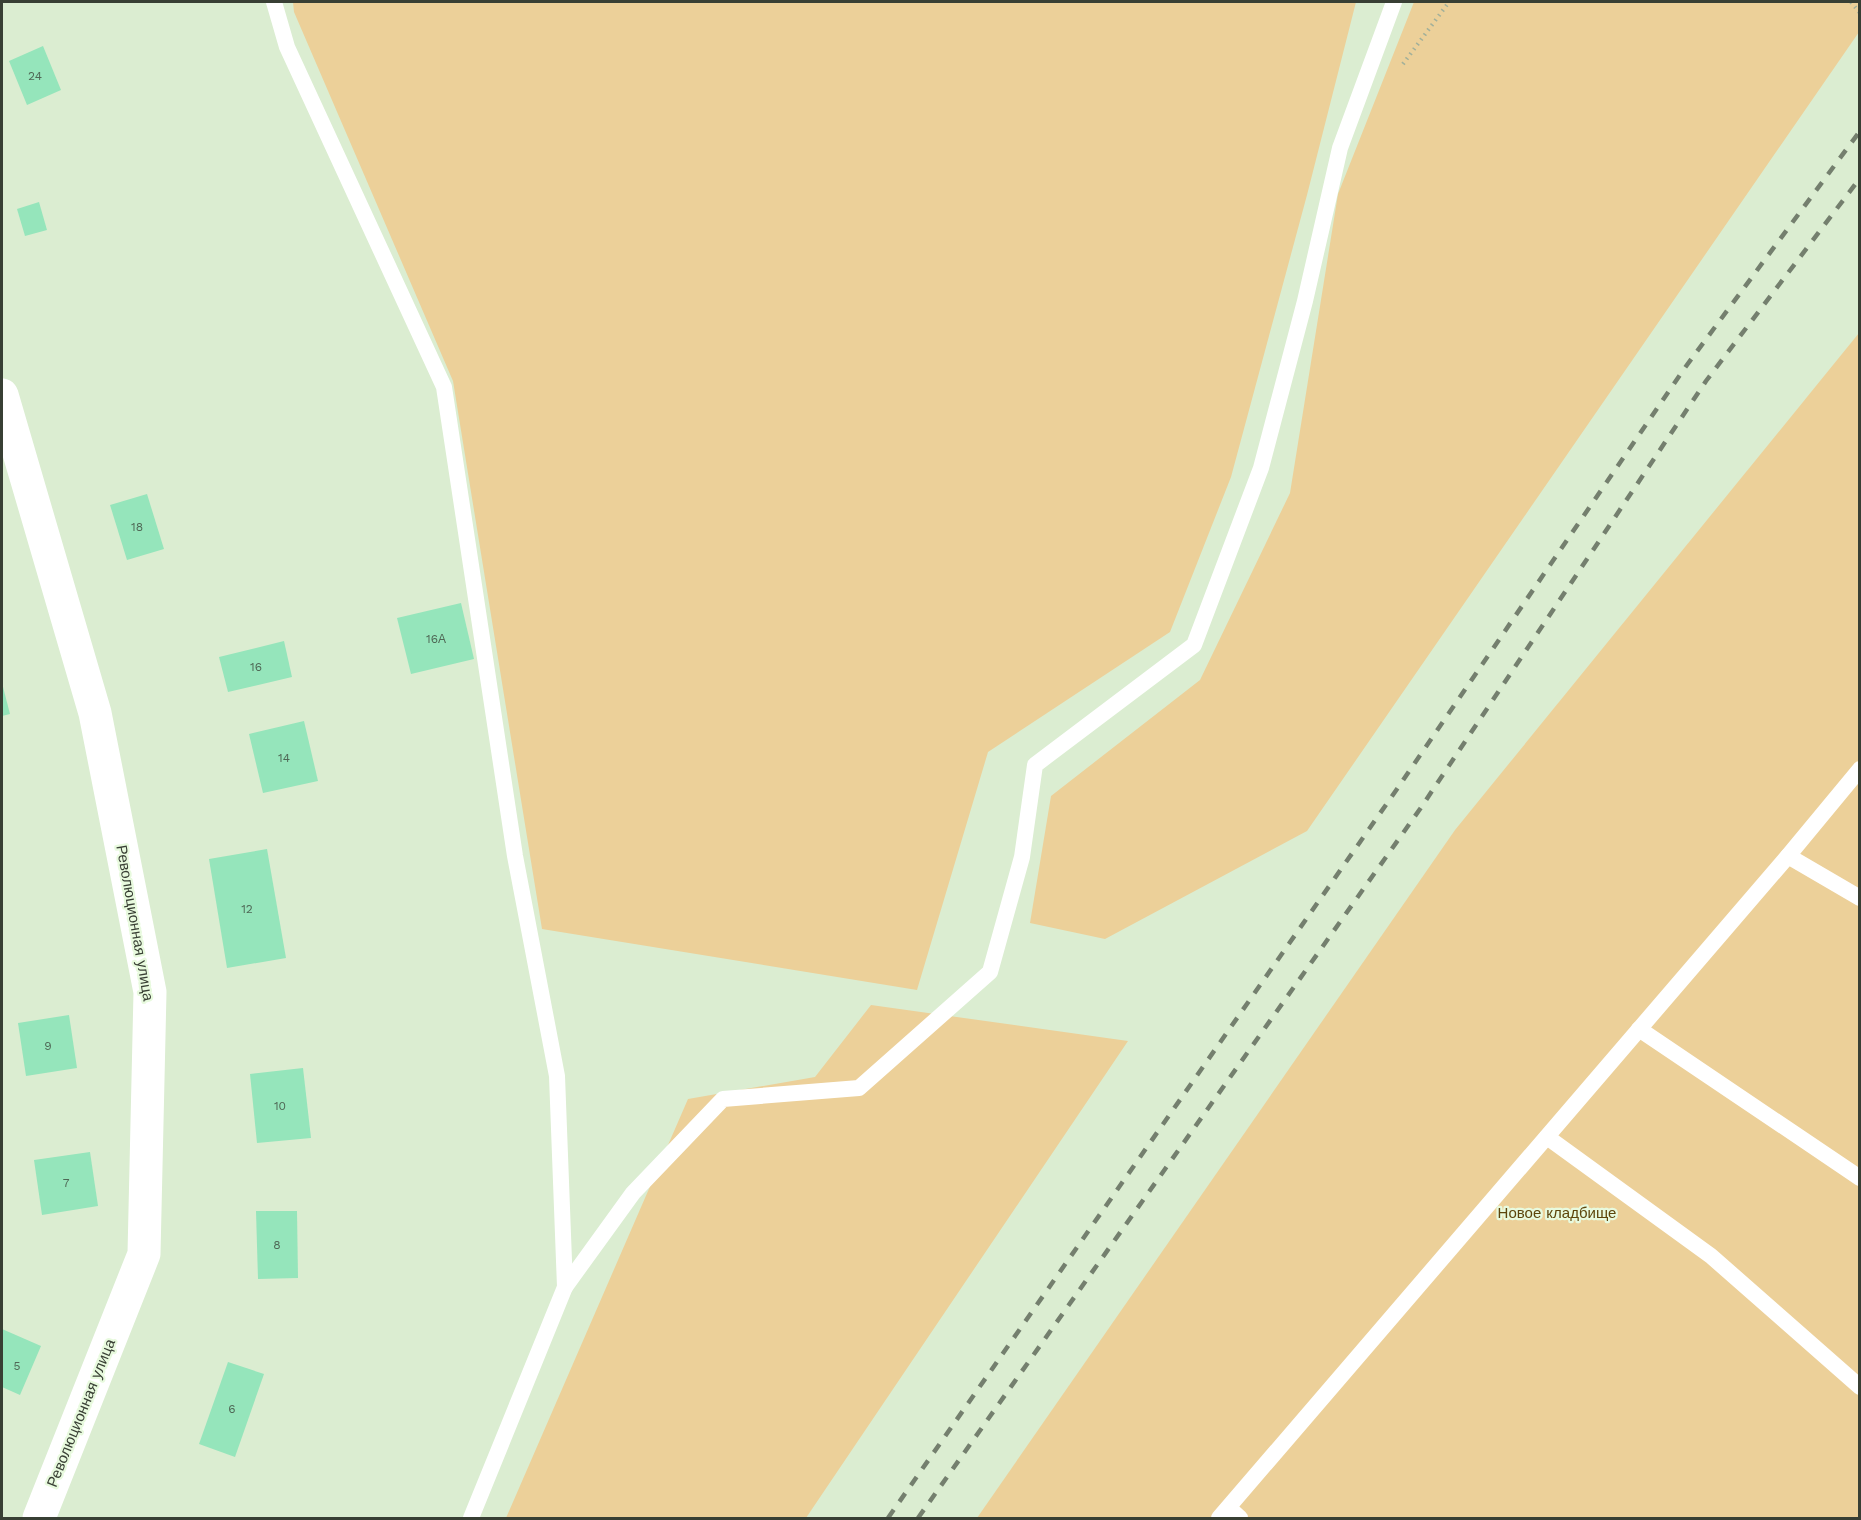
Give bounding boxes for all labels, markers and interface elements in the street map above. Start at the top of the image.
house number: 24 [28,69,42,83]
house number: 18 [131,520,143,534]
house number: 16А [426,632,446,646]
house number: 16 [250,660,262,674]
house number: 14 [278,751,290,765]
street label: Революционная улица [112,844,158,1003]
house number: 12 [241,902,253,916]
house number: 9 [44,1039,52,1053]
house number: 10 [274,1099,286,1113]
house number: 7 [63,1176,70,1190]
park label: Новое кладбище [1498,1204,1616,1222]
house number: 8 [273,1238,281,1252]
street label: Революционная улица [43,1336,119,1490]
house number: 5 [14,1359,21,1373]
house number: 6 [228,1402,236,1416]

